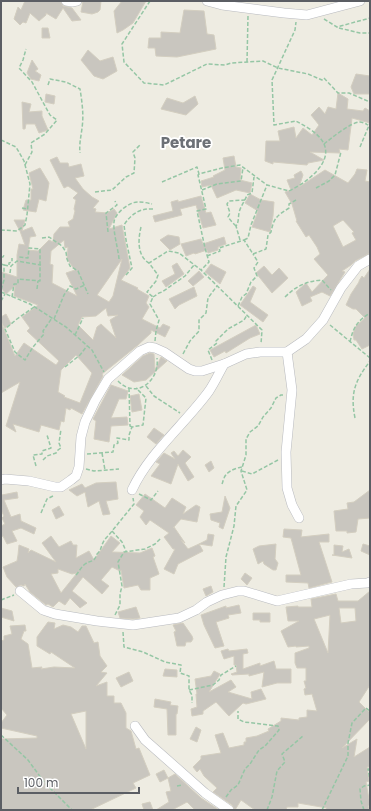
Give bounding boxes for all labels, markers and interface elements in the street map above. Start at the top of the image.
district label: Petare [161,132,211,153]
scale bar [18,769,139,795]
text: 100 m [24,774,58,791]

